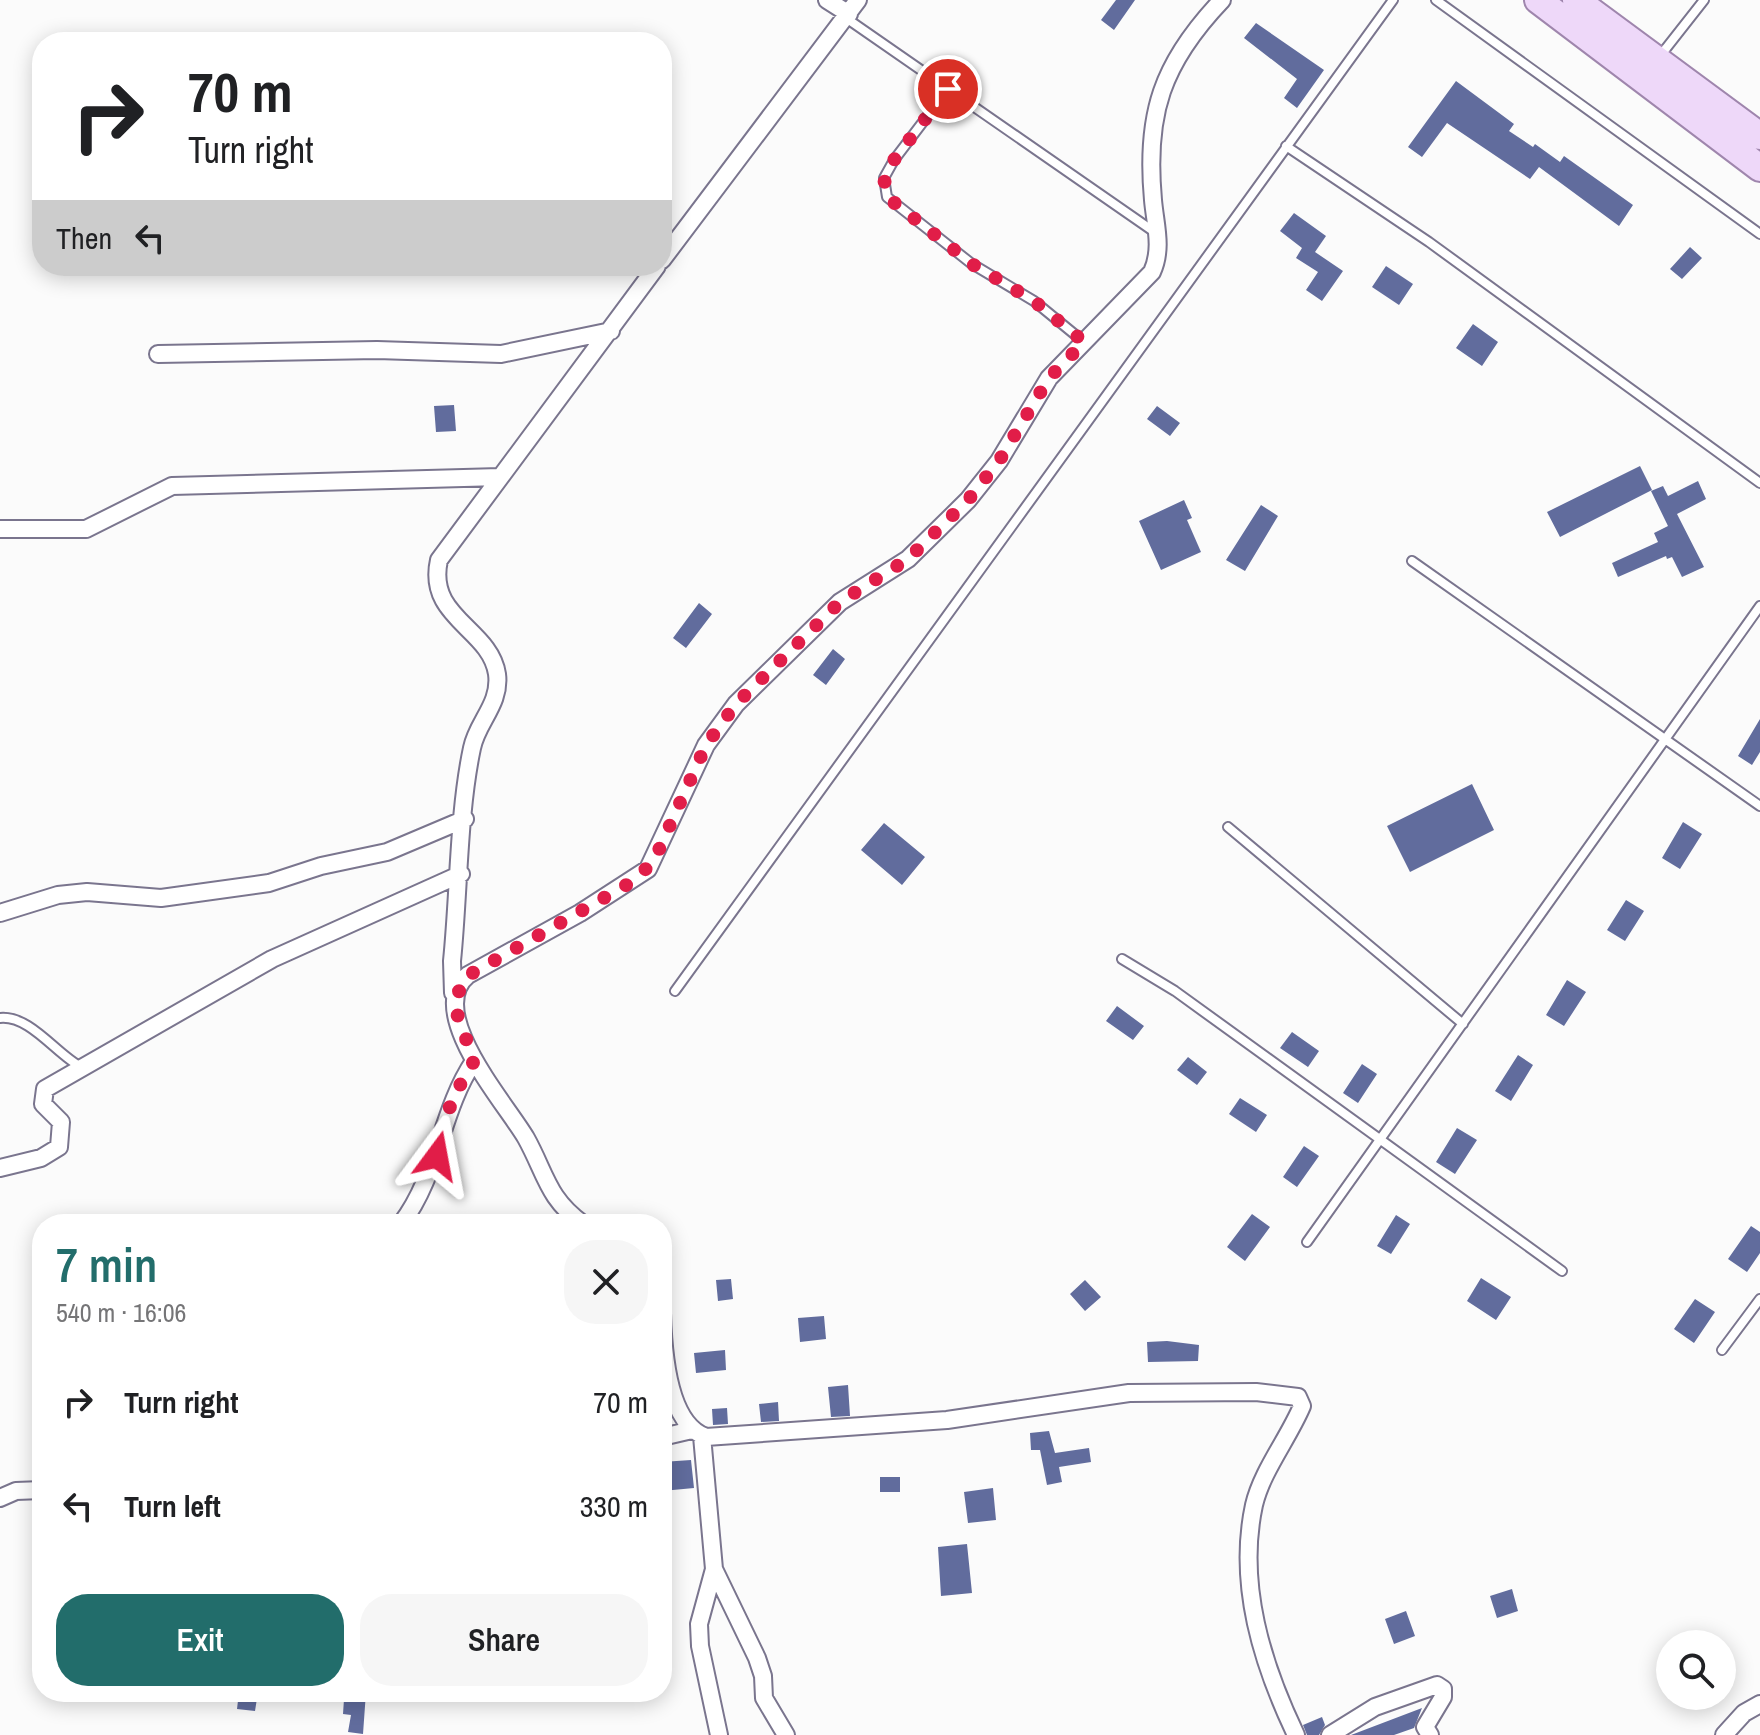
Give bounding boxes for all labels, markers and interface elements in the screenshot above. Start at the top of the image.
text: 70 m [188,54,293,129]
pin [914,55,982,123]
icon: right [56,64,160,168]
icon: arrive [926,67,970,111]
text: Turn right [188,126,313,174]
icon: left [128,216,172,260]
text: Then [56,218,112,258]
position arrow [395,1114,479,1198]
text: 7 min [56,1232,157,1297]
button: close [564,1240,648,1324]
text: 540 m · 16:06 [56,1295,186,1330]
icon: right [56,1380,100,1424]
text: Turn right [124,1382,238,1422]
text: 70 m [593,1382,648,1422]
icon: left [56,1484,100,1528]
text: Turn left [124,1486,221,1526]
text: 330 m [580,1486,648,1526]
button: Exit [56,1594,344,1686]
button: Share [360,1594,648,1686]
map controls [1656,1630,1736,1710]
button: search [1656,1630,1736,1710]

